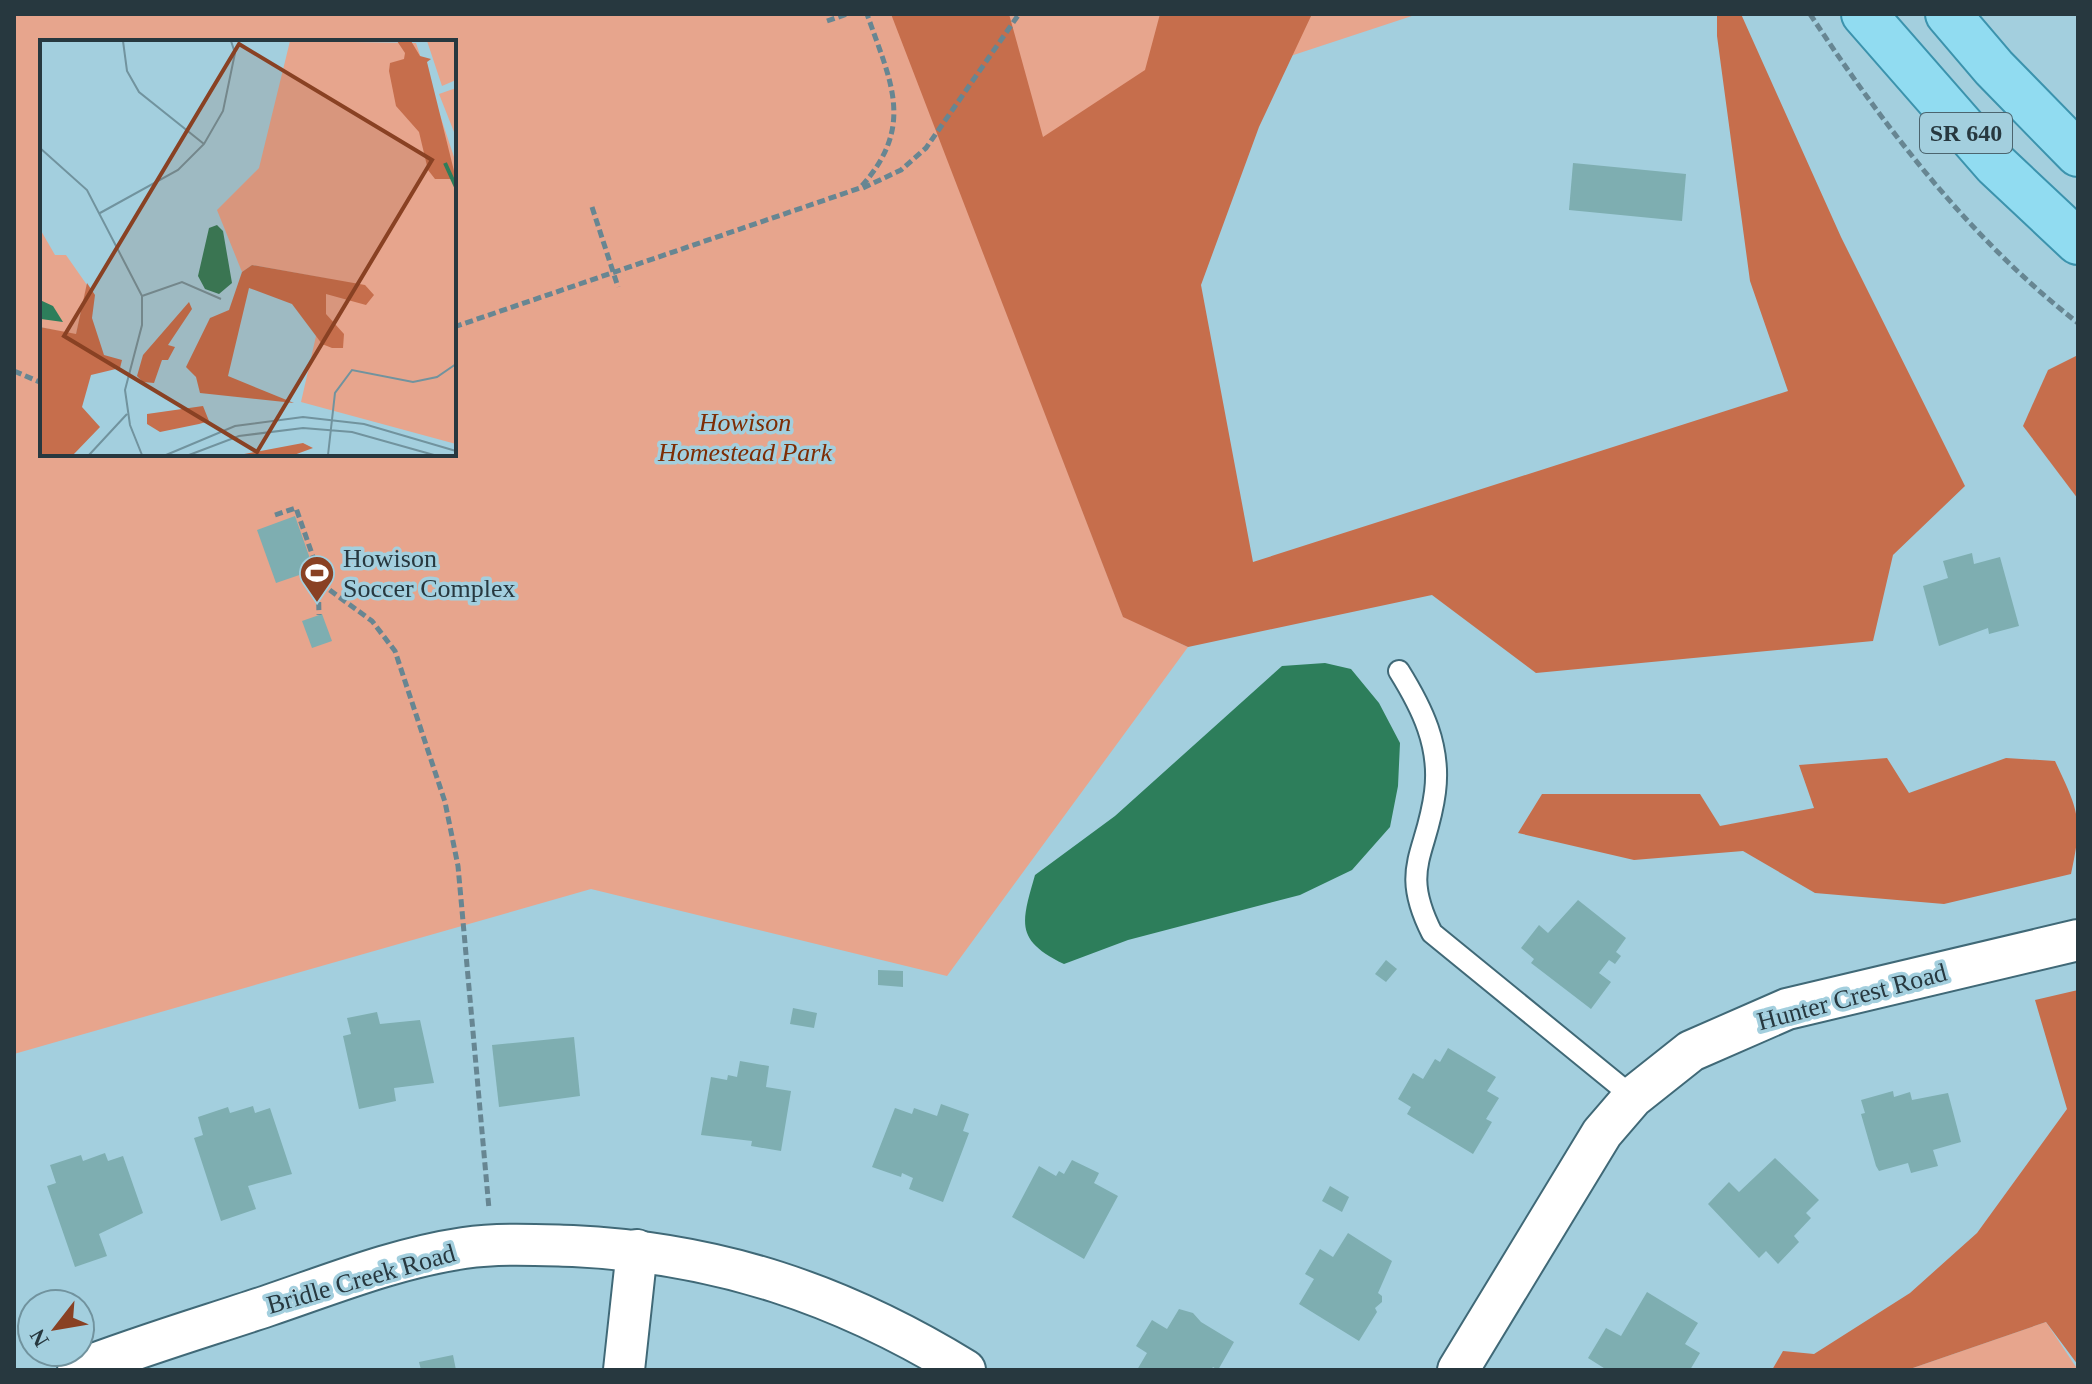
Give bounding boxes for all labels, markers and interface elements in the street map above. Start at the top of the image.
inset map [40,40,456,456]
road number: SR 640 [1920,113,2012,153]
park label: Howison Homestead Park [657,408,832,467]
place label: Howison Soccer Complex [343,544,516,603]
sports icon: Howison Soccer Complex [298,554,336,604]
street label: Hunter Crest Road [1754,958,1950,1036]
street label: Bridle Creek Road [263,1238,459,1320]
north arrow [16,1288,96,1368]
text: N [24,1325,54,1351]

